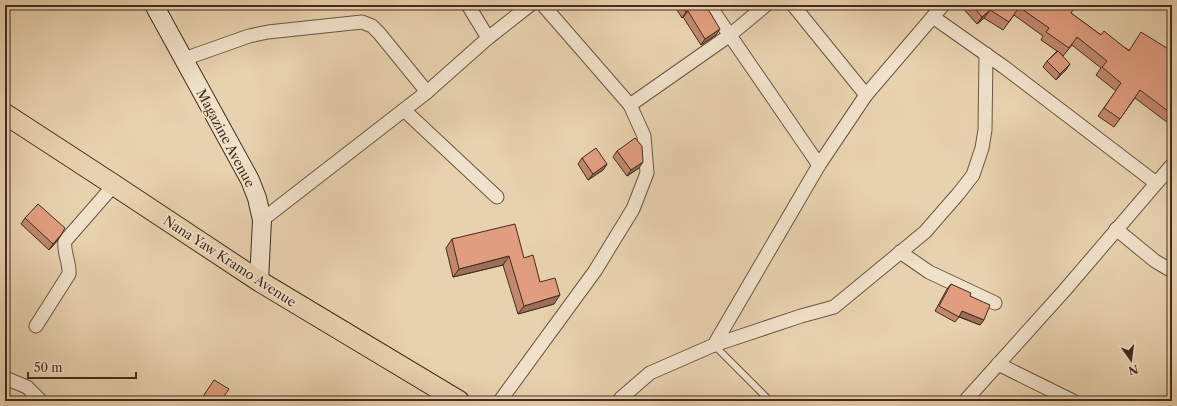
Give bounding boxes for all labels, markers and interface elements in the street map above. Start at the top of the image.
street label: Magazine Avenue [193,86,259,190]
street label: Nana Yaw Kramo Avenue [161,212,299,310]
north arrow [1111,340,1151,380]
scale bar [28,354,136,380]
text: 50 m [34,360,63,375]
text: N [1127,362,1140,378]

